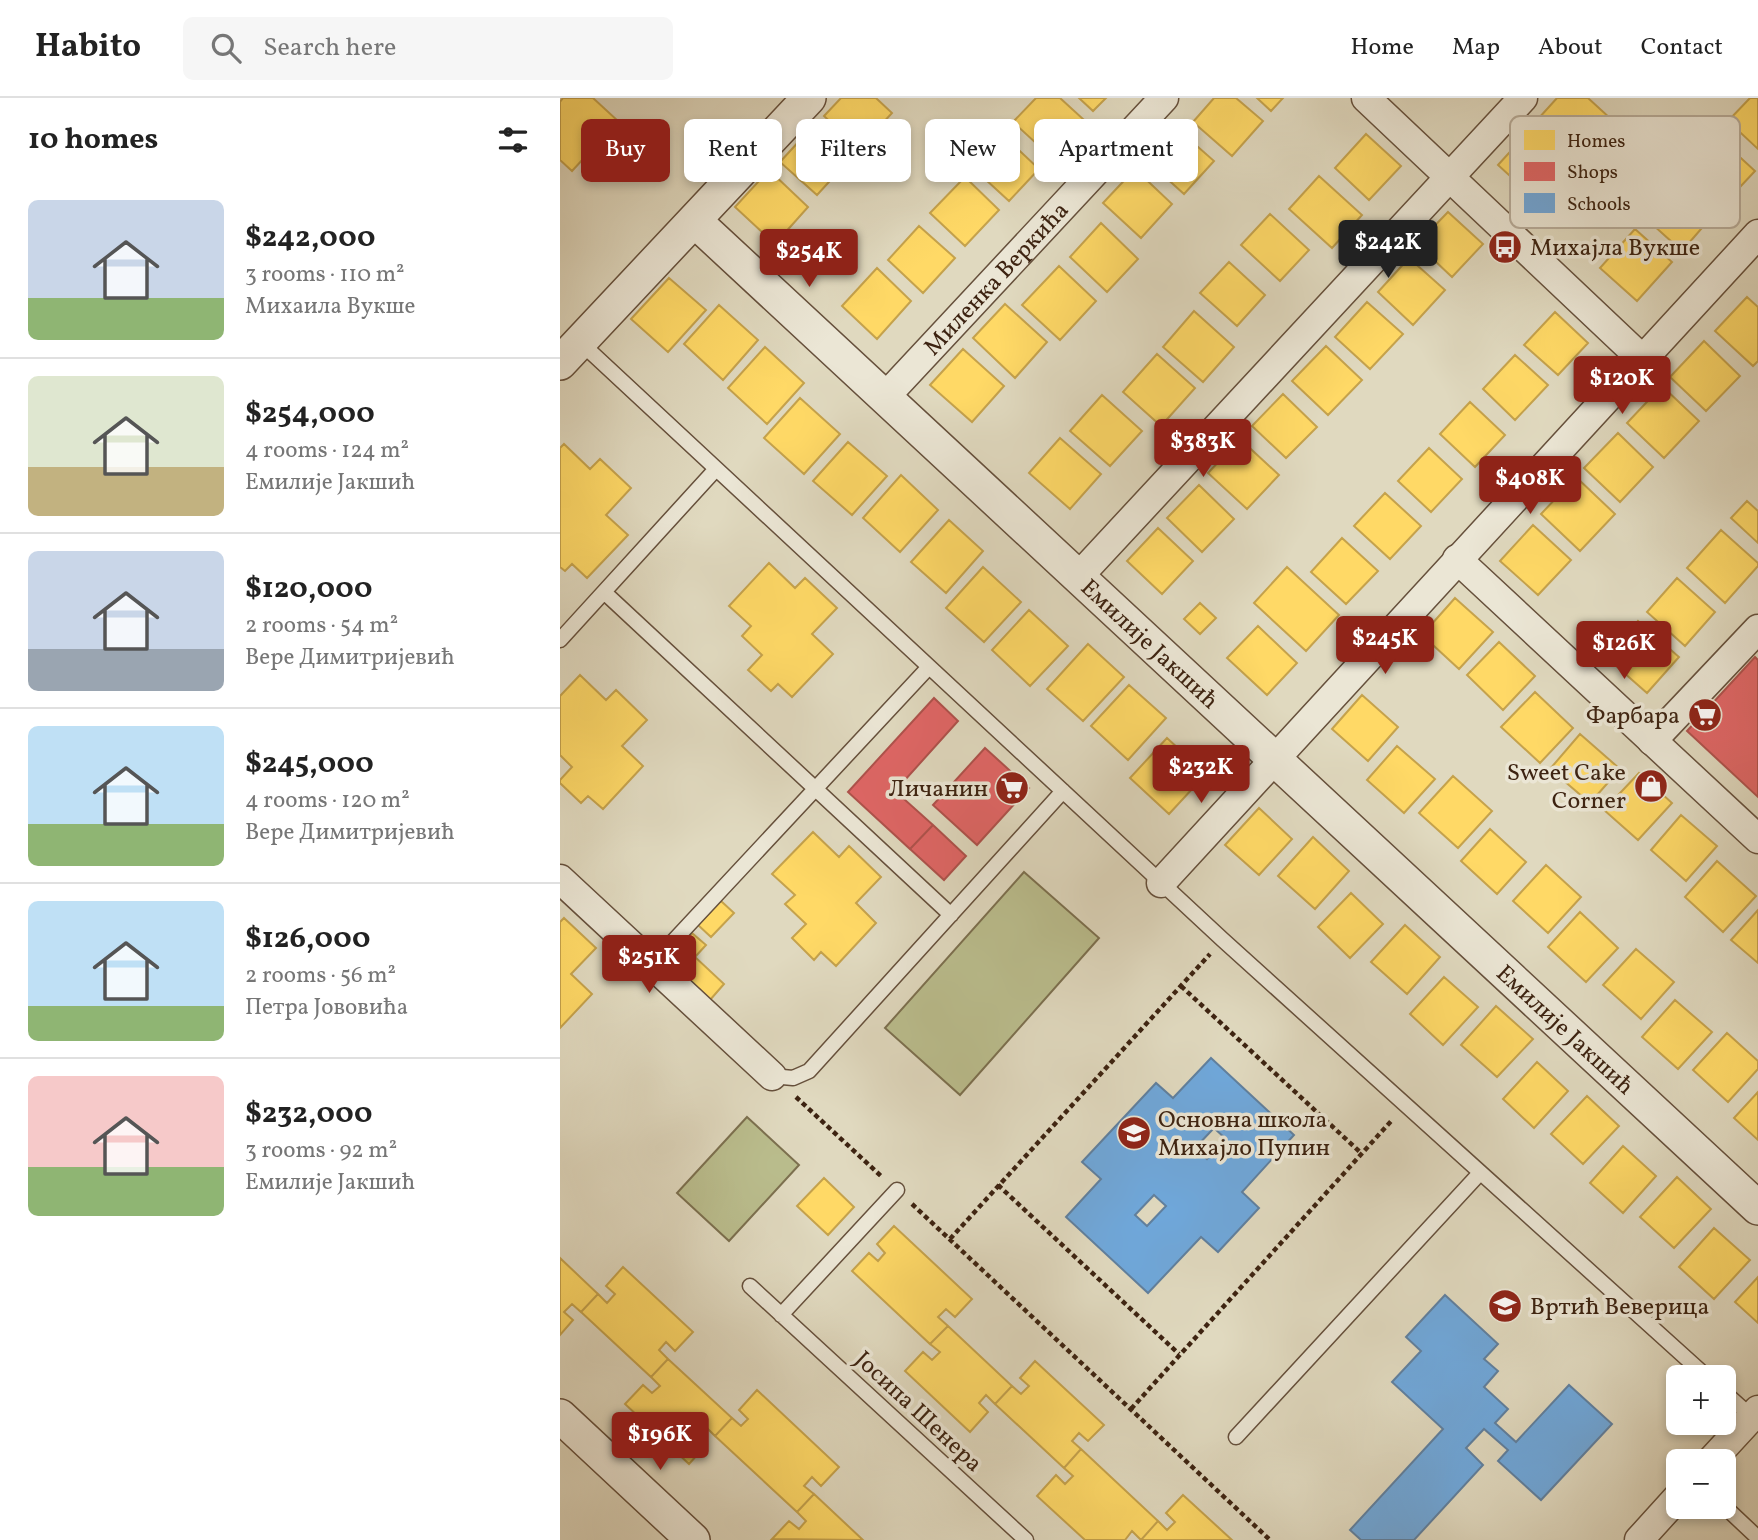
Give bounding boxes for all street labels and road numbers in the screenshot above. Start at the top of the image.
street label: Миленка Веркића [917,195,1078,364]
street label: Емилије Јакшић [1072,572,1225,718]
street label: Емилије Јакшић [1488,958,1641,1104]
street label: Јосипа Шенера [846,1344,989,1481]

